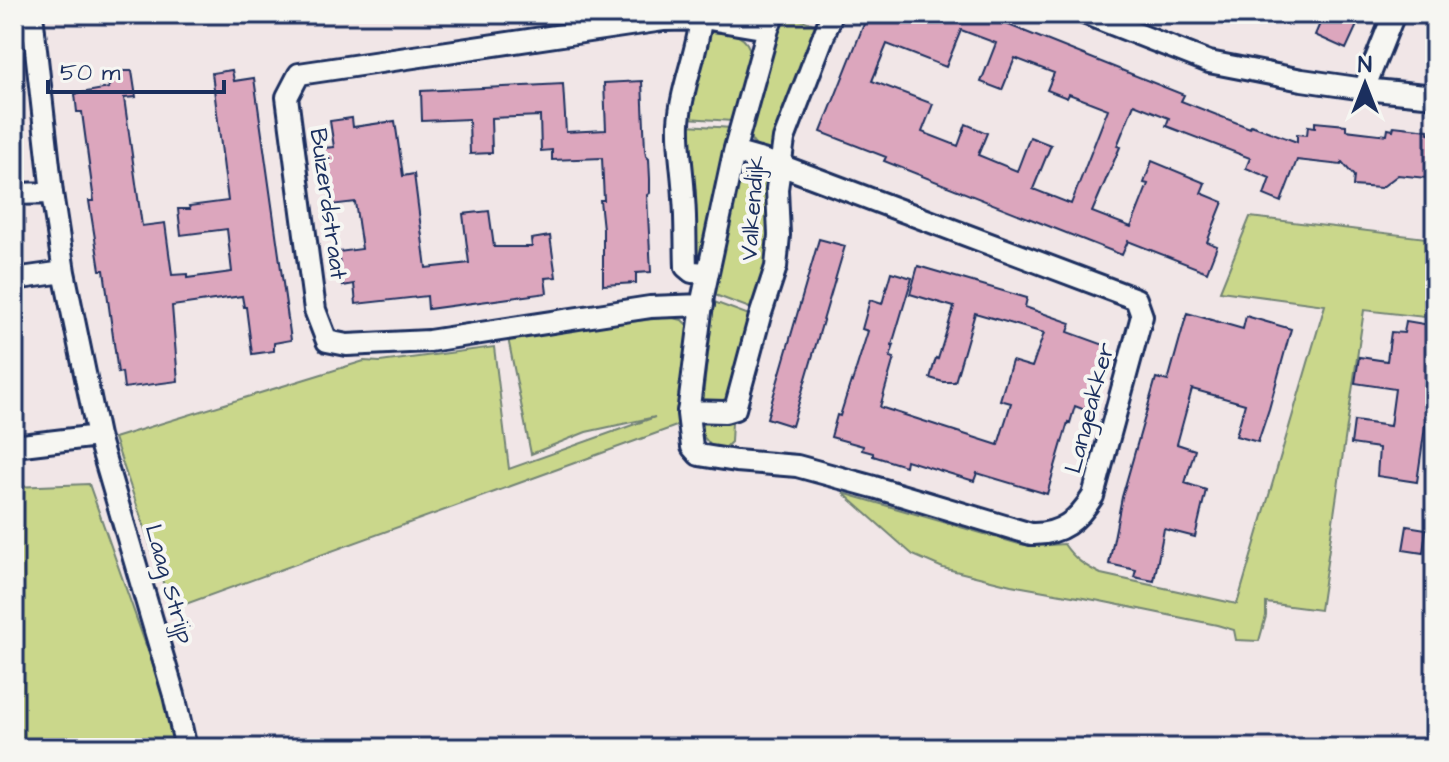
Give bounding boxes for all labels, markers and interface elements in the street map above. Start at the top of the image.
scale bar [48,44,224,94]
north arrow [1325,44,1405,124]
text: N [1358,50,1372,81]
text: 50 m [60,56,121,90]
street label: Buizerdstraat [301,126,355,282]
street label: Valkendijk [732,154,774,262]
street label: Langeakker [1056,339,1125,477]
street label: Laag Strijp [135,520,202,648]

